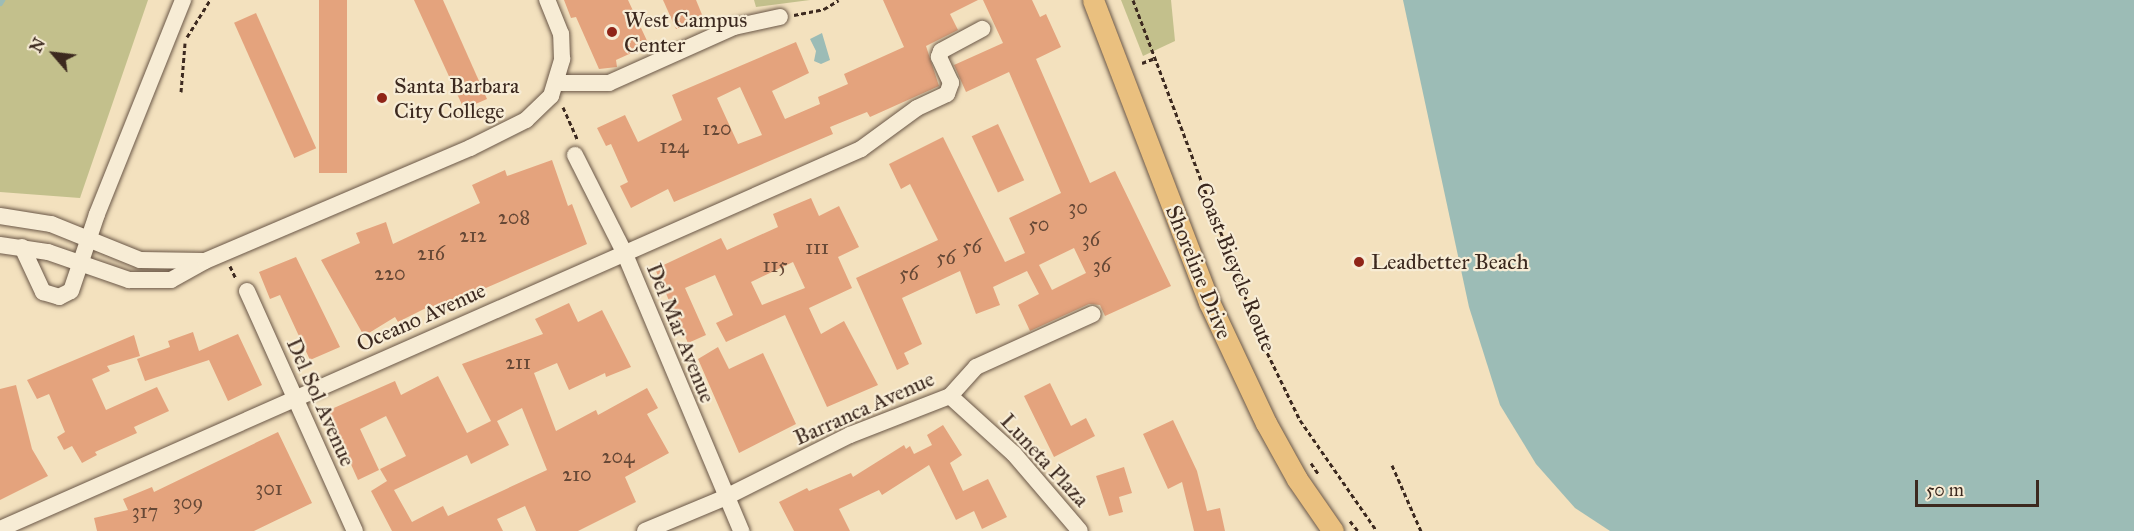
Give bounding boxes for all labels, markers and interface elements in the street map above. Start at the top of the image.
place label: West Campus Center [624,6,747,57]
north arrow [24,24,84,84]
marker: West Campus Center [605,25,619,39]
text: N [26,35,49,56]
place label: Santa Barbara City College [394,72,519,124]
marker: Santa Barbara City College [375,91,389,105]
house number: 120 [702,116,732,140]
house number: 124 [660,134,688,158]
street label: Coast Bicycle Route [1190,179,1282,355]
house number: 30 [1068,195,1088,219]
street label: Shoreline Drive [1160,201,1238,343]
house number: 208 [498,205,530,229]
house number: 50 [1029,212,1049,236]
house number: 212 [459,223,487,247]
house number: 36 [1082,227,1100,251]
house number: 56 [962,234,982,258]
house number: 111 [805,235,829,259]
house number: 216 [417,241,445,265]
house number: 56 [936,245,956,269]
place label: Leadbetter Beach [1371,249,1529,275]
house number: 115 [763,253,787,277]
house number: 36 [1093,253,1111,277]
marker: Leadbetter Beach [1352,255,1366,269]
street label: Del Mar Avenue [641,259,721,407]
house number: 220 [374,261,406,285]
house number: 56 [899,261,919,285]
street label: Oceano Avenue [352,277,490,357]
street label: Del Sol Avenue [281,334,361,470]
house number: 211 [505,350,531,374]
street label: Barranca Avenue [790,365,938,451]
street label: Luneta Plaza [995,408,1095,512]
house number: 204 [602,444,634,468]
house number: 210 [562,462,592,486]
scale bar [1918,468,2042,506]
house number: 301 [255,476,283,500]
text: 50 m [1926,479,1964,501]
house number: 309 [173,490,203,514]
house number: 317 [132,499,158,523]

